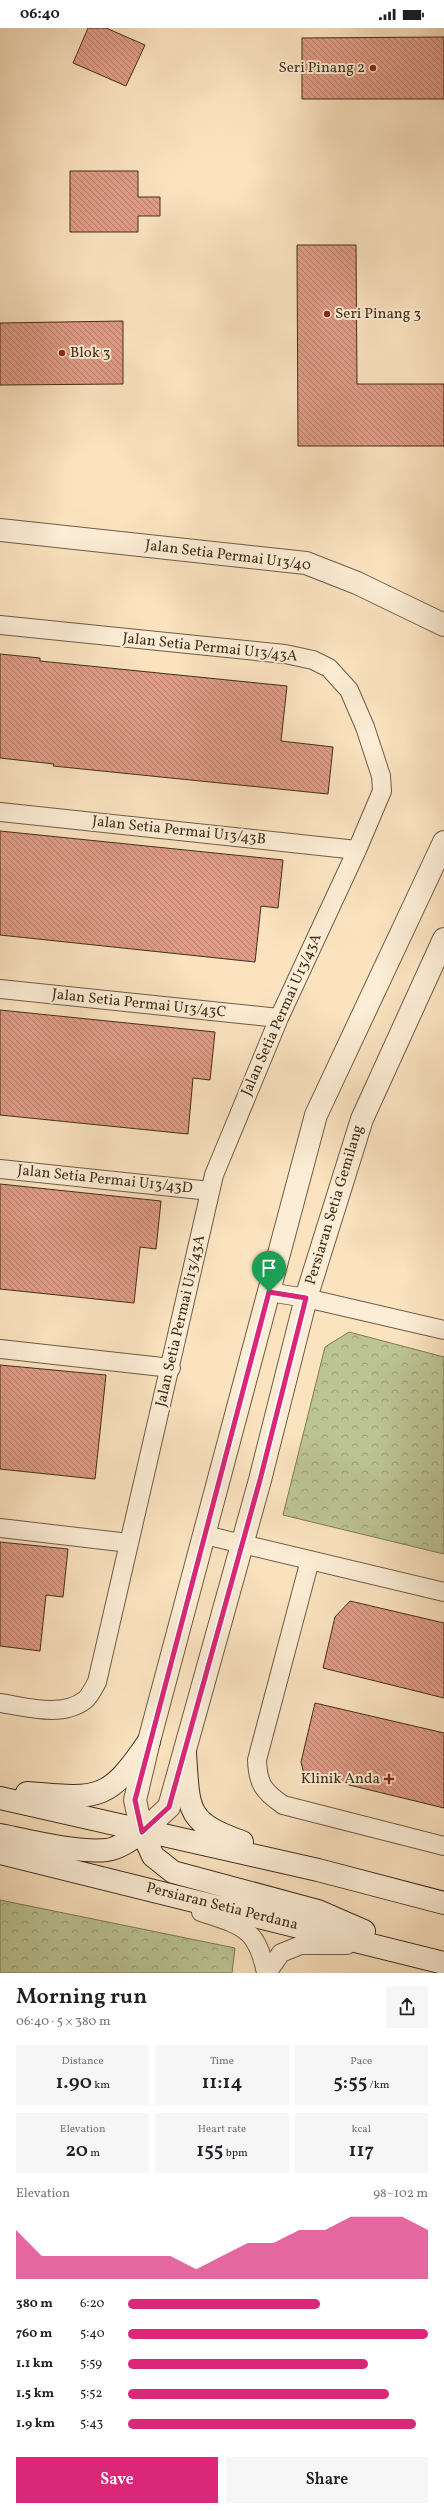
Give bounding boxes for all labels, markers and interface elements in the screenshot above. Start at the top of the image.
text: 06:40 [20,4,60,25]
place label: Seri Pinang 2 [278,58,365,79]
marker: Seri Pinang 2 [368,63,378,73]
place label: Seri Pinang 3 [335,304,421,325]
marker: Seri Pinang 3 [322,309,332,319]
place label: Blok 3 [70,343,111,364]
marker: Blok 3 [57,348,67,358]
street label: Jalan Setia Permai U13/40 [144,535,312,577]
street label: Jalan Setia Permai U13/43A [121,628,299,668]
street label: Jalan Setia Permai U13/43B [91,811,267,851]
street label: Jalan Setia Permai U13/43A [237,930,328,1100]
street label: Jalan Setia Permai U13/43C [51,984,227,1024]
street label: Persiaran Setia Gemilang [301,1122,369,1287]
street label: Jalan Setia Permai U13/43D [16,1160,194,1200]
street label: Jalan Setia Permai U13/43A [151,1233,211,1409]
pin [252,1251,286,1292]
icon: arrive [258,1257,280,1279]
place label: Klinik Anda [301,1769,380,1790]
marker: Klinik Anda [383,1773,395,1785]
street label: Persiaran Setia Perdana [144,1878,300,1936]
text: Morning run [16,1982,147,2013]
button: share [386,1986,428,2028]
text: 06:40 · 5 × 380 m [16,2013,110,2031]
text: Distance [62,2054,104,2069]
text: Time [210,2054,234,2069]
text: Pace [350,2054,372,2069]
text: 1.90 [55,2069,92,2097]
text: 11:14 [201,2069,243,2097]
text: 5:55 [333,2069,367,2097]
text: km [92,2078,110,2093]
text: /km [367,2078,389,2093]
text: Elevation [60,2122,106,2137]
text: Heart rate [198,2122,246,2137]
text: kcal [352,2122,371,2137]
text: 20 [65,2137,88,2165]
text: 155 [196,2137,223,2165]
text: 117 [349,2137,374,2165]
text: m [88,2146,100,2161]
text: bpm [223,2146,248,2161]
text: Elevation [16,2185,70,2203]
text: 98–102 m [373,2185,428,2203]
text: 380 m [16,2295,53,2313]
text: 6:20 [80,2295,104,2313]
text: 760 m [16,2325,52,2343]
text: 5:40 [80,2325,105,2343]
text: 1.1 km [16,2355,53,2373]
text: 5:59 [80,2355,102,2373]
text: 1.5 km [16,2385,54,2403]
text: 5:52 [80,2385,103,2403]
text: 1.9 km [16,2415,55,2433]
text: 5:43 [80,2415,103,2433]
button: Save [16,2457,218,2503]
button: Share [226,2457,428,2503]

